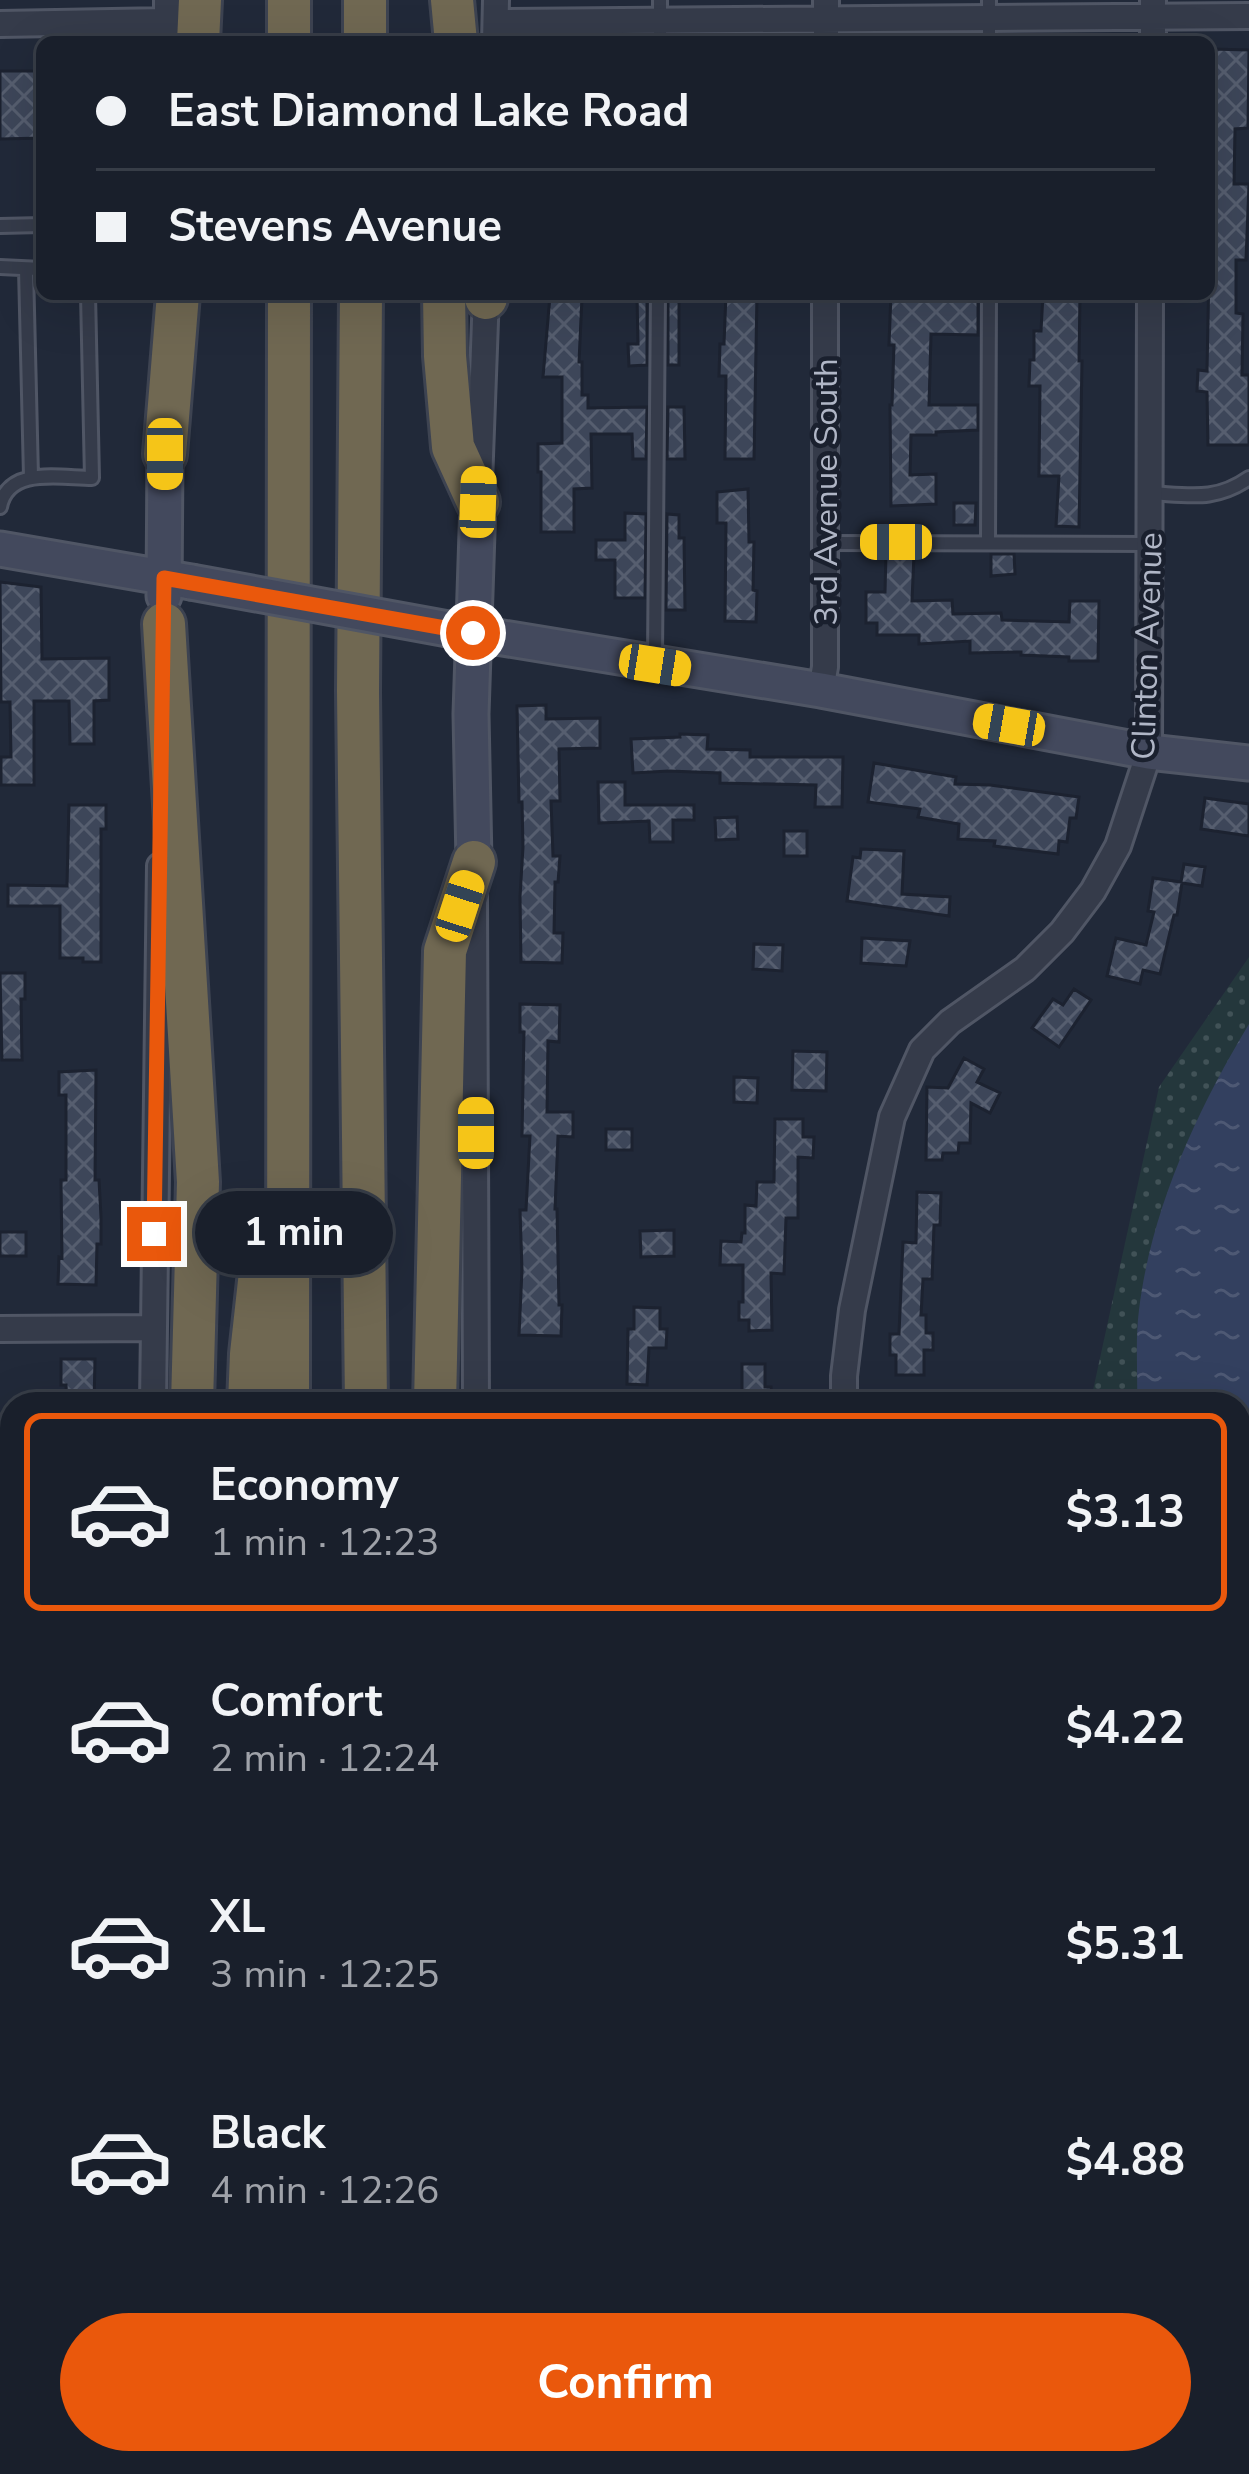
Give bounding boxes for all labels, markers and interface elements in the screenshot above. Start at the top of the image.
text: East Diamond Lake Road [168,81,690,142]
text: Stevens Avenue [168,196,502,257]
street label: 3rd Avenue South [804,358,849,626]
car [147,418,183,490]
car [459,465,497,539]
car [860,524,932,560]
street label: Clinton Avenue [1121,532,1174,761]
route start [446,606,500,660]
car [617,642,693,688]
car [970,701,1048,749]
car [432,866,488,946]
car [458,1097,494,1169]
callout: 1 min [196,1192,394,1276]
text: 1 min [244,1206,344,1259]
route end [127,1207,181,1261]
text: Economy [210,1455,399,1516]
icon: car [66,1458,174,1566]
text: $3.13 [1066,1482,1185,1543]
text: 1 min · 12:23 [210,1516,439,1569]
text: Comfort [210,1671,382,1732]
icon: car [66,1674,174,1782]
text: $4.22 [1066,1698,1185,1759]
text: 2 min · 12:24 [210,1732,439,1785]
text: XL [210,1887,266,1948]
icon: car [66,1890,174,1998]
text: $5.31 [1066,1914,1185,1975]
text: 3 min · 12:25 [210,1948,439,2001]
text: Black [210,2103,325,2164]
icon: car [66,2106,174,2214]
text: $4.88 [1066,2130,1185,2191]
text: 4 min · 12:26 [210,2164,439,2217]
button: Confirm [60,2313,1191,2451]

